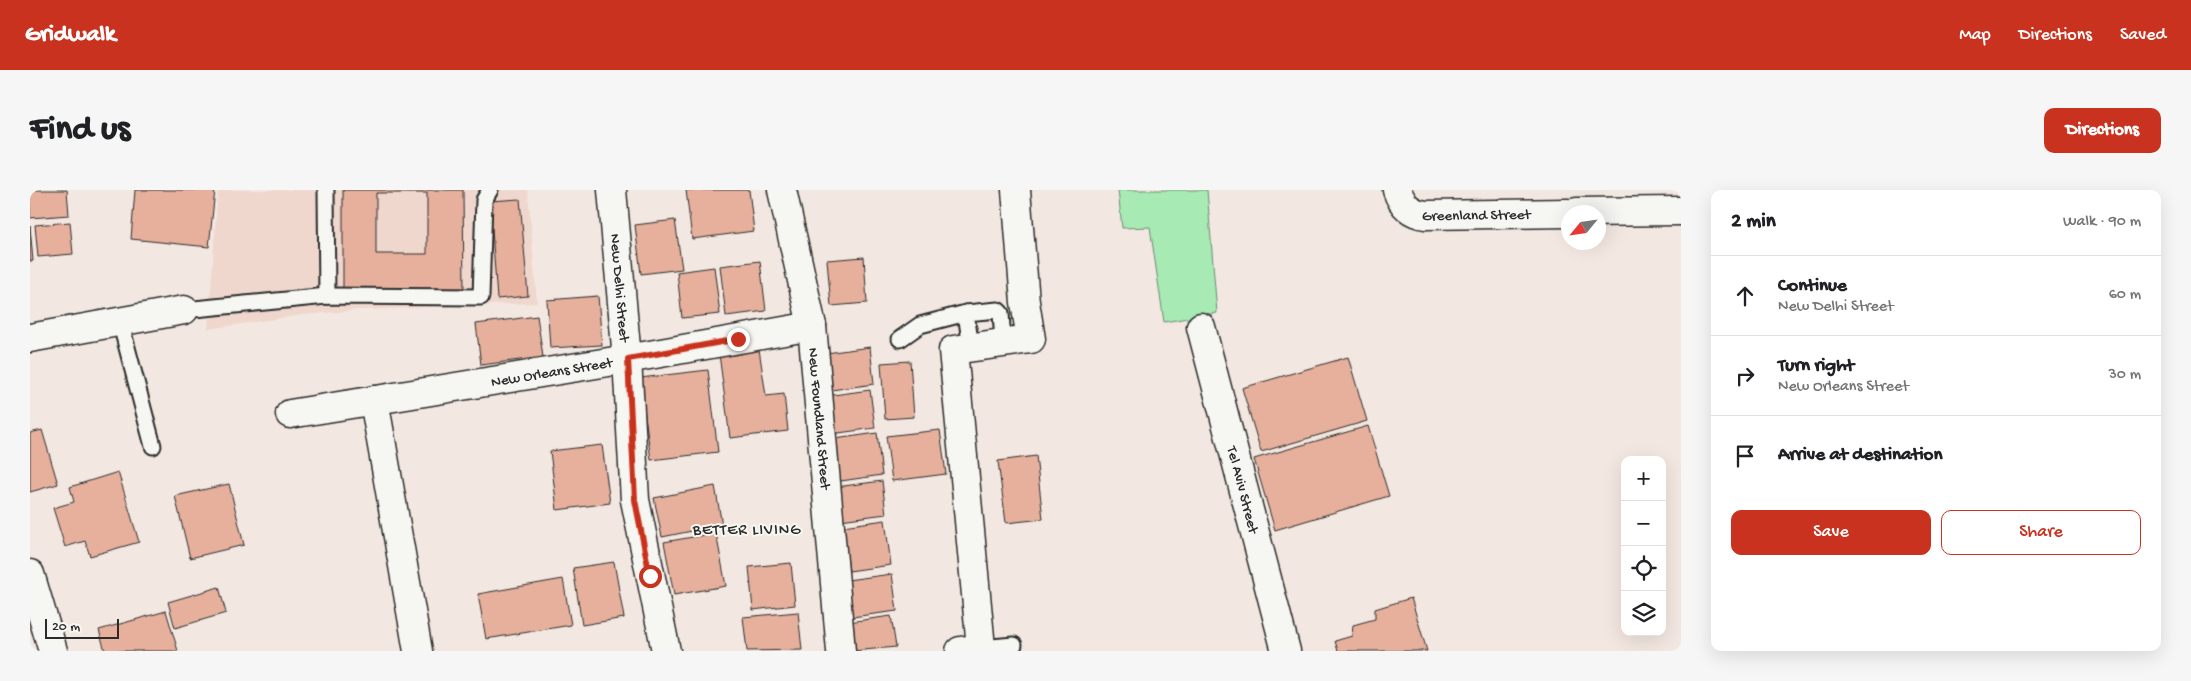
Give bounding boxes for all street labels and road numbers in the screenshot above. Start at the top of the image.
street label: Greenland Street [1422,207,1533,226]
street label: New Delhi Street [605,233,633,344]
street label: New Foundland Street [803,347,834,492]
street label: New Orleans Street [490,354,616,392]
street label: Tel Aviv Street [1221,444,1262,537]

